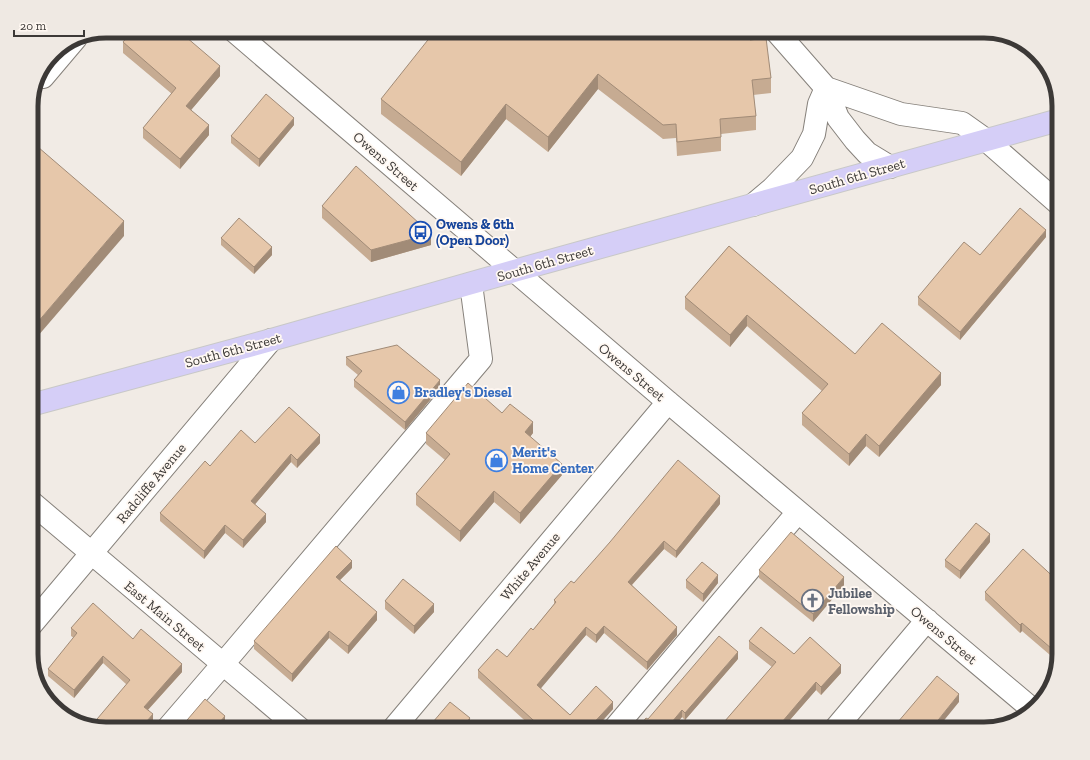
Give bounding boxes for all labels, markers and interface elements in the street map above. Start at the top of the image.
scale bar [14,12,84,38]
text: 20 m [20,19,47,33]
street label: Owens Street [349,128,423,195]
street label: South 6th Street [807,154,908,198]
place label: Owens & 6th (Open Door) [436,216,514,249]
bus stop icon: Owens & 6th (Open Door) [407,219,433,245]
street label: South 6th Street [495,241,596,285]
street label: South 6th Street [183,329,284,372]
street label: Owens Street [595,340,669,406]
shop icon: Bradley's Diesel [386,379,412,405]
place label: Bradley's Diesel [414,384,512,401]
street label: Radcliffe Avenue [113,439,190,527]
place label: Merit's Home Center [512,444,594,477]
shop icon: Merit's Home Center [483,447,509,473]
street label: White Avenue [497,528,564,604]
street label: East Main Street [121,578,209,656]
place label: Jubilee Fellowship [828,585,895,618]
church icon: Jubilee Fellowship [800,588,826,614]
street label: Owens Street [907,603,981,669]

